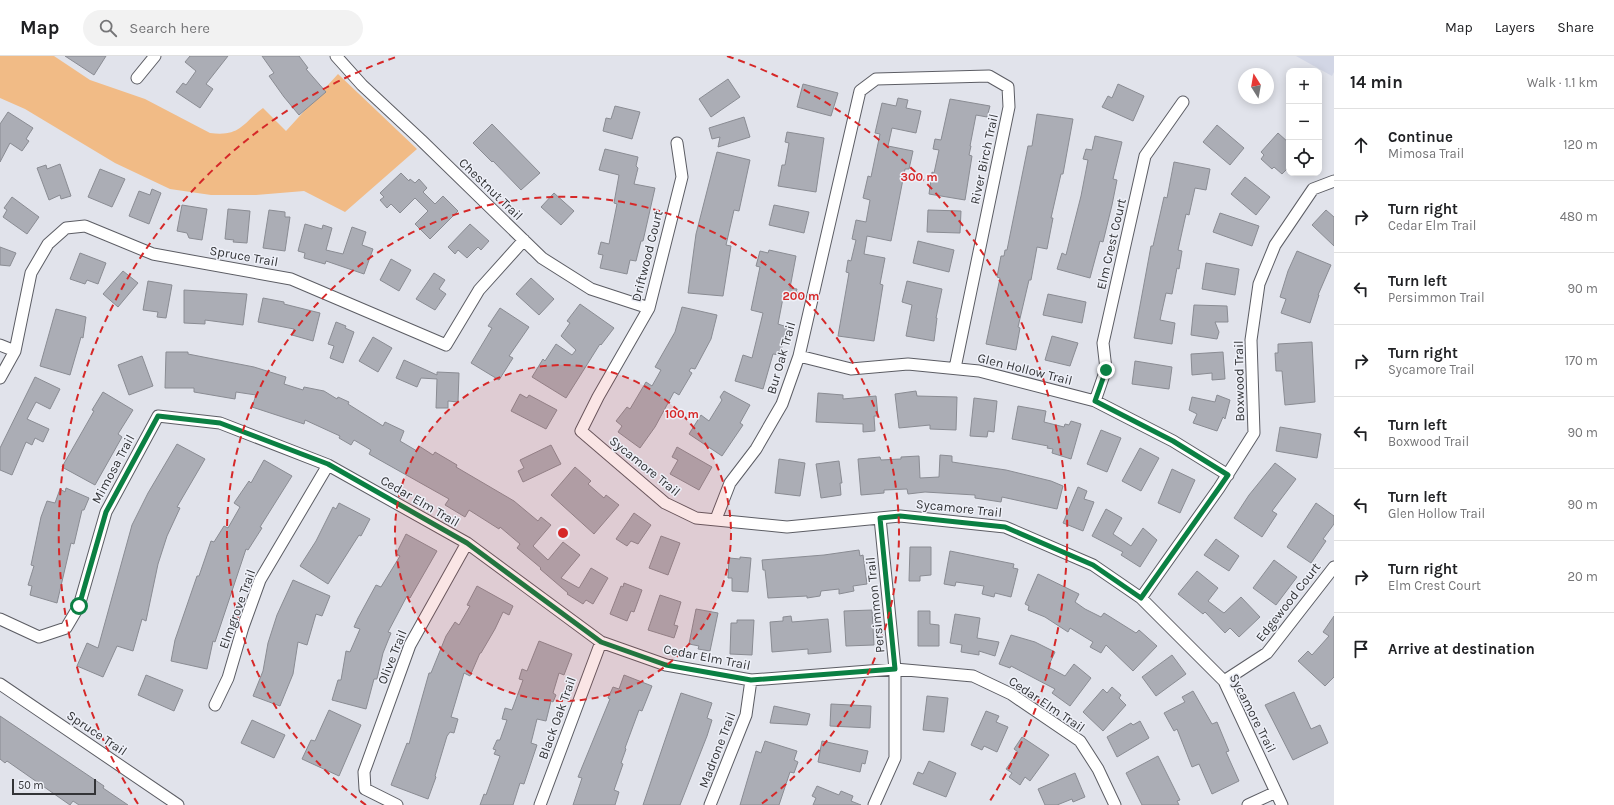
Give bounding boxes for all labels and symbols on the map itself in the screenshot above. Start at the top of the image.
north arrow [1238,68,1274,104]
street label: River Birch Trail [967,112,1001,206]
street label: Chestnut Trail [456,155,526,223]
text: 300 m [900,170,938,184]
street label: Elm Crest Court [1093,197,1129,291]
street label: Driftwood Court [628,209,666,303]
street label: Spruce Trail [209,243,279,269]
text: 200 m [783,289,819,303]
street label: Bur Oak Trail [764,320,798,396]
street label: Boxwood Trail [1231,340,1247,422]
street label: Glen Hollow Trail [976,350,1074,388]
route end [1097,361,1115,379]
text: 100 m [665,407,699,421]
street label: Mimosa Trail [89,432,137,506]
street label: Sycamore Trail [607,433,683,499]
street label: Cedar Elm Trail [378,472,462,530]
street label: Sycamore Trail [915,496,1003,520]
centre of rings [556,526,570,540]
street label: Persimmon Trail [862,556,888,654]
street label: Edgewood Court [1253,559,1324,644]
street label: Elmgrove Trail [216,567,258,651]
route start [70,597,88,615]
street label: Olive Trail [374,628,410,686]
street label: Cedar Elm Trail [662,641,752,673]
street label: Sycamore Trail [1227,671,1279,755]
street label: Cedar Elm Trail [1006,673,1088,735]
street label: Black Oak Trail [535,675,579,761]
street label: Spruce Trail [64,707,130,759]
street label: Madrone Trail [696,710,738,790]
scale bar [12,777,96,796]

